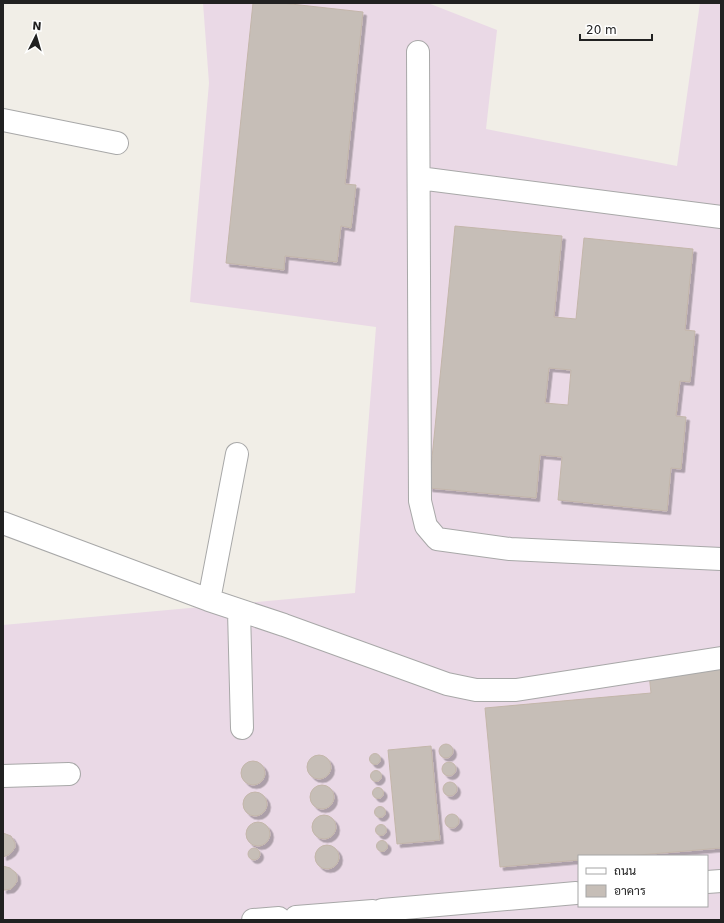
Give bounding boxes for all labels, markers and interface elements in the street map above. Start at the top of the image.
north arrow [16,16,56,56]
scale bar [580,16,652,42]
text: N [32,20,42,33]
text: 20 m [586,23,617,37]
legend [578,855,708,907]
text: ถนน [614,864,637,878]
text: อาคาร [614,884,646,898]

